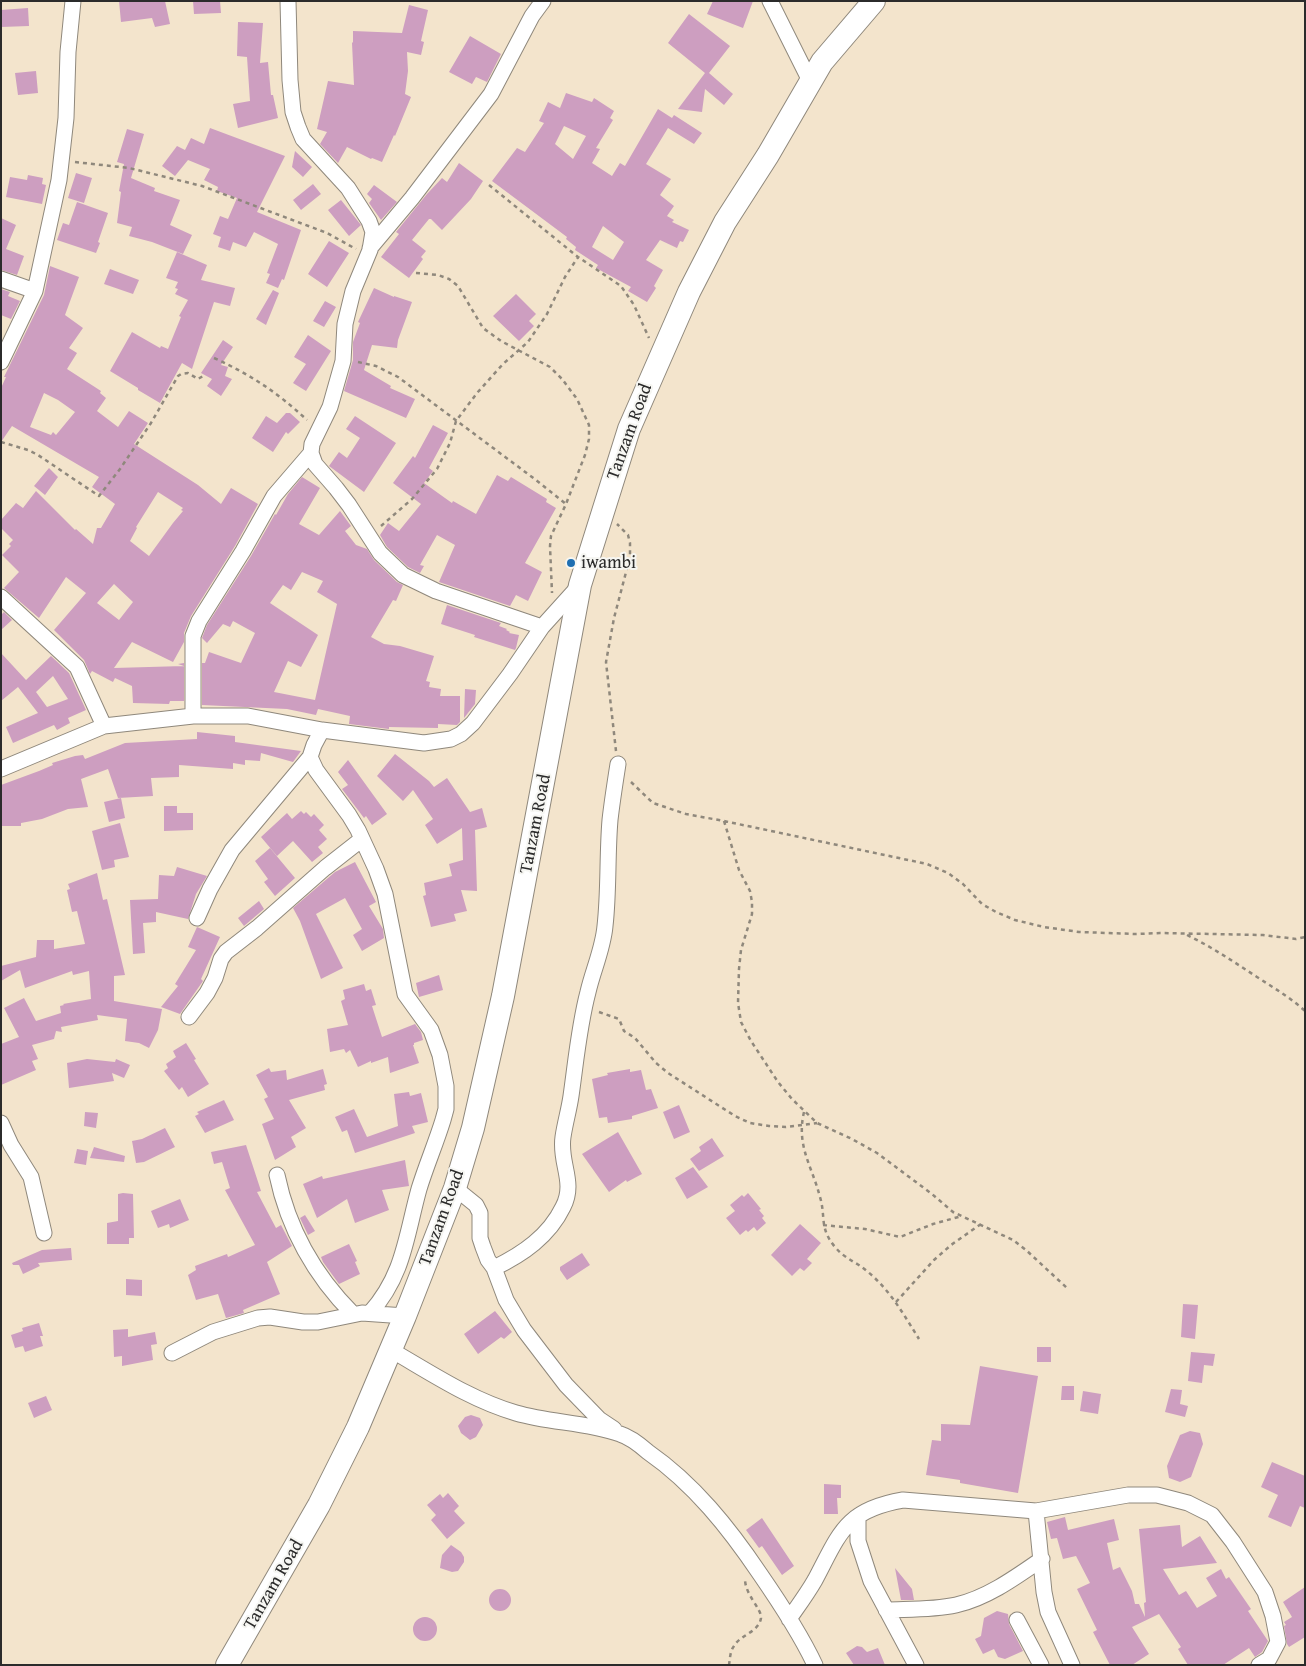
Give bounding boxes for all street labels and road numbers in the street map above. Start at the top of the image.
street label: Tanzam Road [603,381,657,483]
street label: Tanzam Road [516,773,556,875]
street label: Tanzam Road [415,1167,469,1269]
street label: Tanzam Road [239,1536,309,1634]

